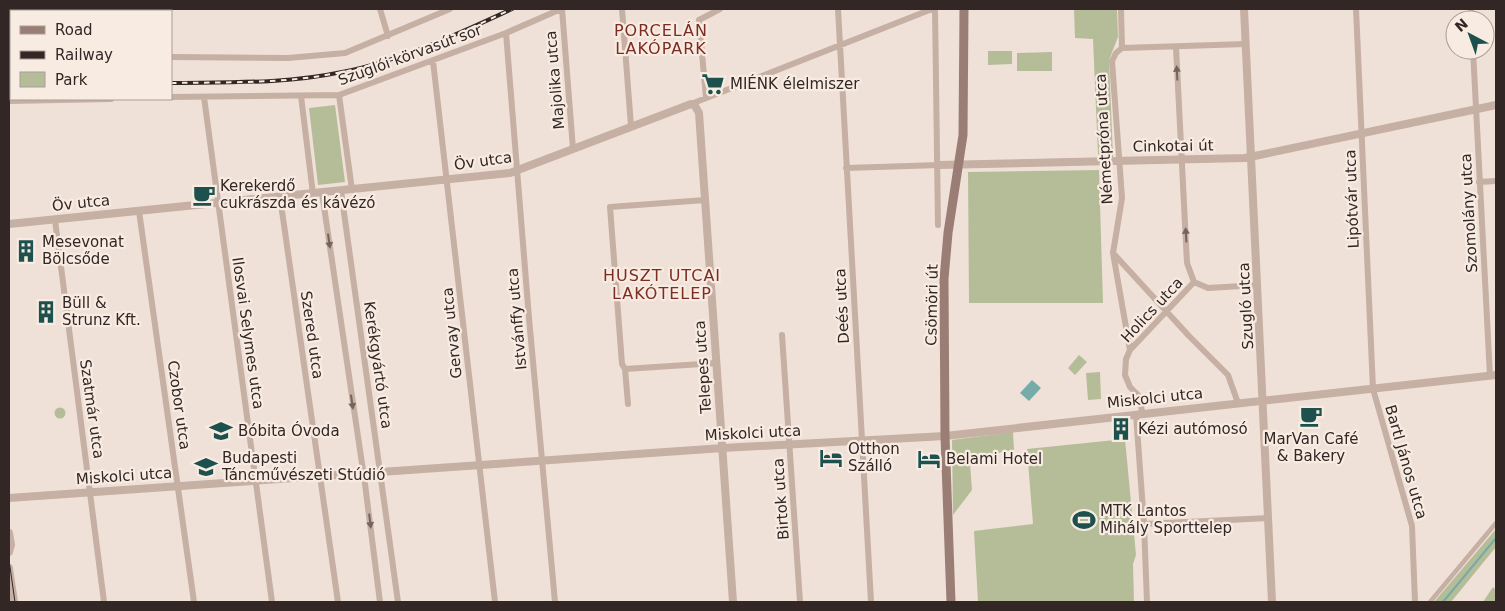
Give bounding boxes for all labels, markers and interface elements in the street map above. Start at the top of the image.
legend [10,10,172,100]
north arrow [1445,10,1495,60]
text: N [1452,15,1471,35]
street label: Szuglói körvasút sor [336,20,485,89]
text: Road [55,21,93,39]
district label: PORCELÁN LAKÓPARK [614,21,708,58]
street label: Majolika utca [542,30,568,130]
text: Railway [55,46,113,64]
one-way arrow [1173,64,1181,80]
text: Park [55,71,88,89]
supermarket icon: MIÉNK élelmiszer [700,71,726,97]
street label: Németpróna utca [1092,73,1116,205]
place label: MIÉNK élelmiszer [730,74,860,93]
street label: Cinkotai út [1132,136,1214,156]
street label: Öv utca [453,147,513,174]
street label: Lipótvár utca [1341,149,1363,249]
street label: Szomolány utca [1457,153,1481,273]
place label: Kerekerdő cukrászda és kávézó [220,177,376,212]
cafe icon: Kerekerdő cukrászda és kávézó [191,182,217,208]
street label: Öv utca [51,190,111,215]
one-way arrow [1181,227,1189,243]
place label: Mesevonat Bölcsőde [42,233,124,268]
one-way arrow [325,233,333,249]
building icon: Mesevonat Bölcsőde [13,238,39,264]
street label: Ilosvai Selymes utca [228,256,268,410]
street label: Szugló utca [1235,262,1257,350]
street label: Csömöri út [922,264,942,346]
district label: HUSZT UTCAI LAKÓTELEP [603,266,721,303]
street label: Istvánffy utca [504,267,530,371]
street label: Deés utca [831,268,853,344]
street label: Holics utca [1117,274,1187,346]
street label: Gervay utca [438,287,466,379]
street label: Szered utca [297,290,327,380]
place label: Büll & Strunz Kft. [62,294,141,329]
building icon: Büll & Strunz Kft. [33,299,59,325]
street label: Kerékgyártó utca [360,300,396,430]
street label: Telepes utca [691,320,715,415]
street label: Szatmár utca [76,358,108,460]
street label: Czobor utca [164,359,194,451]
street label: Miskolci utca [1106,384,1204,412]
one-way arrow [348,394,356,410]
cafe icon: MarVan Café & Bakery [1298,403,1324,429]
street label: Bartl János utca [1381,403,1431,521]
building icon: Kézi autómosó [1108,416,1134,442]
school or university icon: Bóbita Óvoda [208,418,234,444]
place label: Kézi autómosó [1138,420,1248,438]
place label: Bóbita Óvoda [238,421,340,440]
street label: Miskolci utca [704,421,802,445]
place label: MarVan Café & Bakery [1263,430,1359,465]
place label: Otthon Szálló [848,440,900,475]
hotel icon: Otthon Szálló [818,445,844,471]
hotel icon: Belami Hotel [916,446,942,472]
place label: Budapesti Táncművészeti Stúdió [221,449,385,484]
place label: Belami Hotel [946,450,1042,468]
school or university icon: Budapesti Táncművészeti Stúdió [193,454,219,480]
street label: Birtok utca [769,457,793,541]
street label: Miskolci utca [75,464,173,488]
place label: MTK Lantos Mihály Sporttelep [1100,502,1232,537]
sports icon: MTK Lantos Mihály Sporttelep [1071,507,1097,533]
one-way arrow [366,513,374,529]

